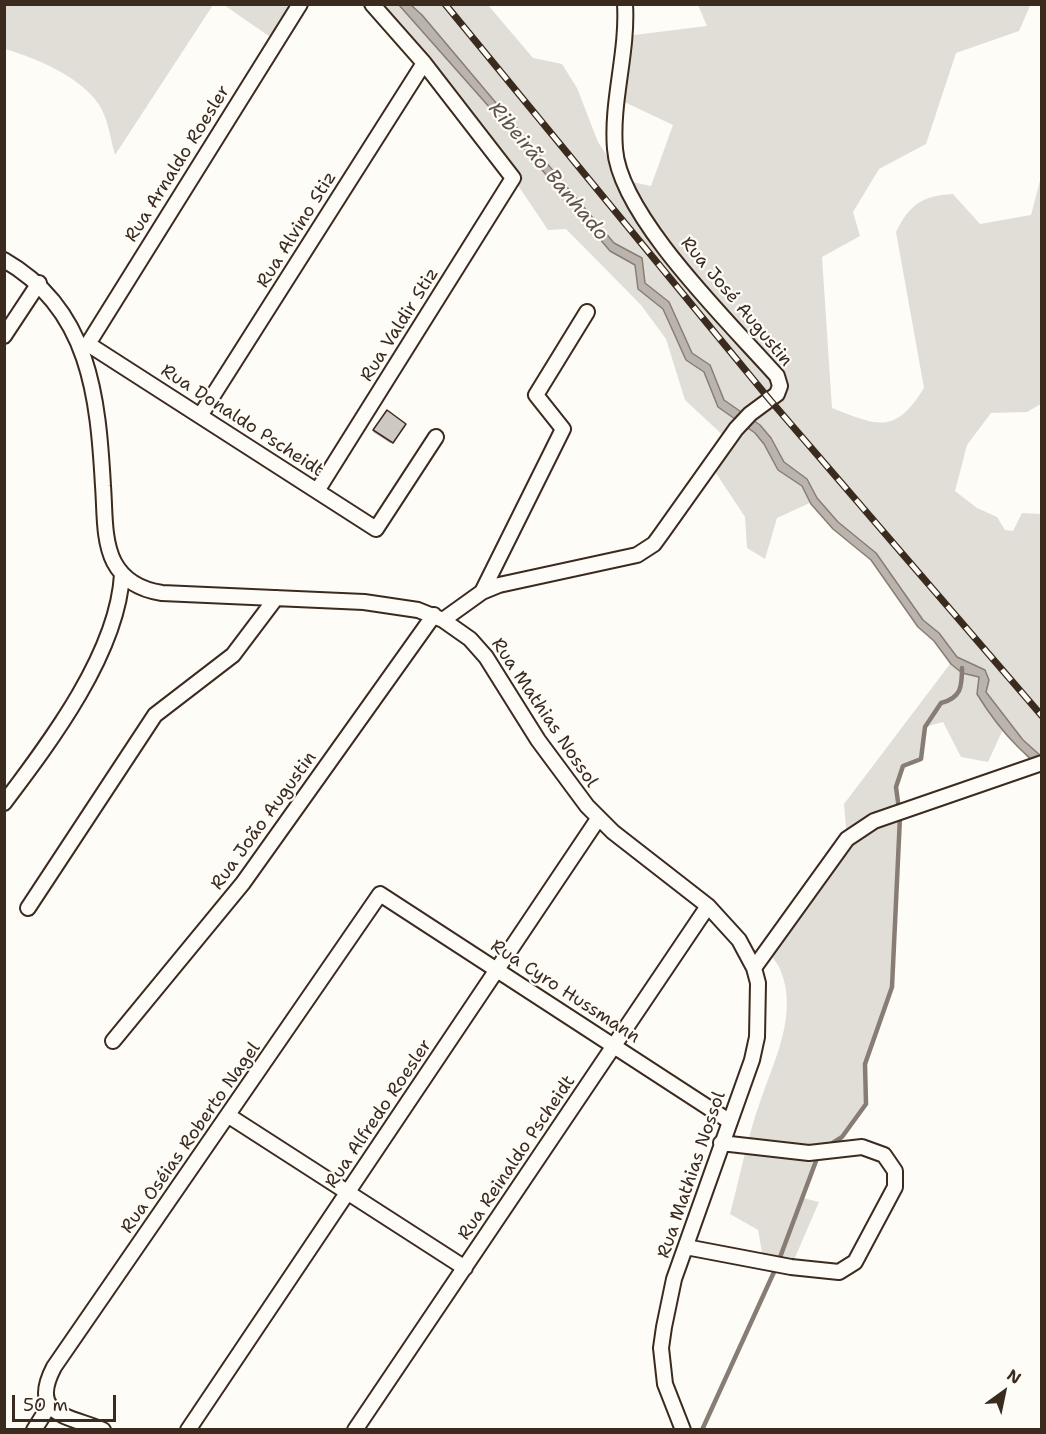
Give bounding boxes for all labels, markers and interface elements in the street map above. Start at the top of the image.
street label: Rua Arnaldo Roesler [121,82,235,246]
water label: Ribeirão Banhado [483,98,613,246]
street label: Rua Alvino Stiz [253,168,341,292]
street label: Rua José Augustin [676,233,796,371]
street label: Rua Valdir Stiz [356,264,444,386]
street label: Rua Donaldo Pscheidt [156,360,328,482]
street label: Rua Mathias Nossol [486,634,602,792]
street label: Rua João Augustin [207,748,321,894]
street label: Rua Cyro Hussmann [486,936,644,1048]
street label: Rua Alfredo Roesler [321,1035,437,1193]
street label: Rua Oséias Roberto Nagel [117,1038,265,1238]
street label: Rua Reinaldo Pscheidt [454,1072,580,1244]
street label: Rua Mathias Nossol [653,1089,731,1261]
north arrow [974,1362,1034,1422]
text: N [1003,1364,1025,1389]
scale bar [15,1383,118,1421]
text: 50 m [23,1393,68,1417]

